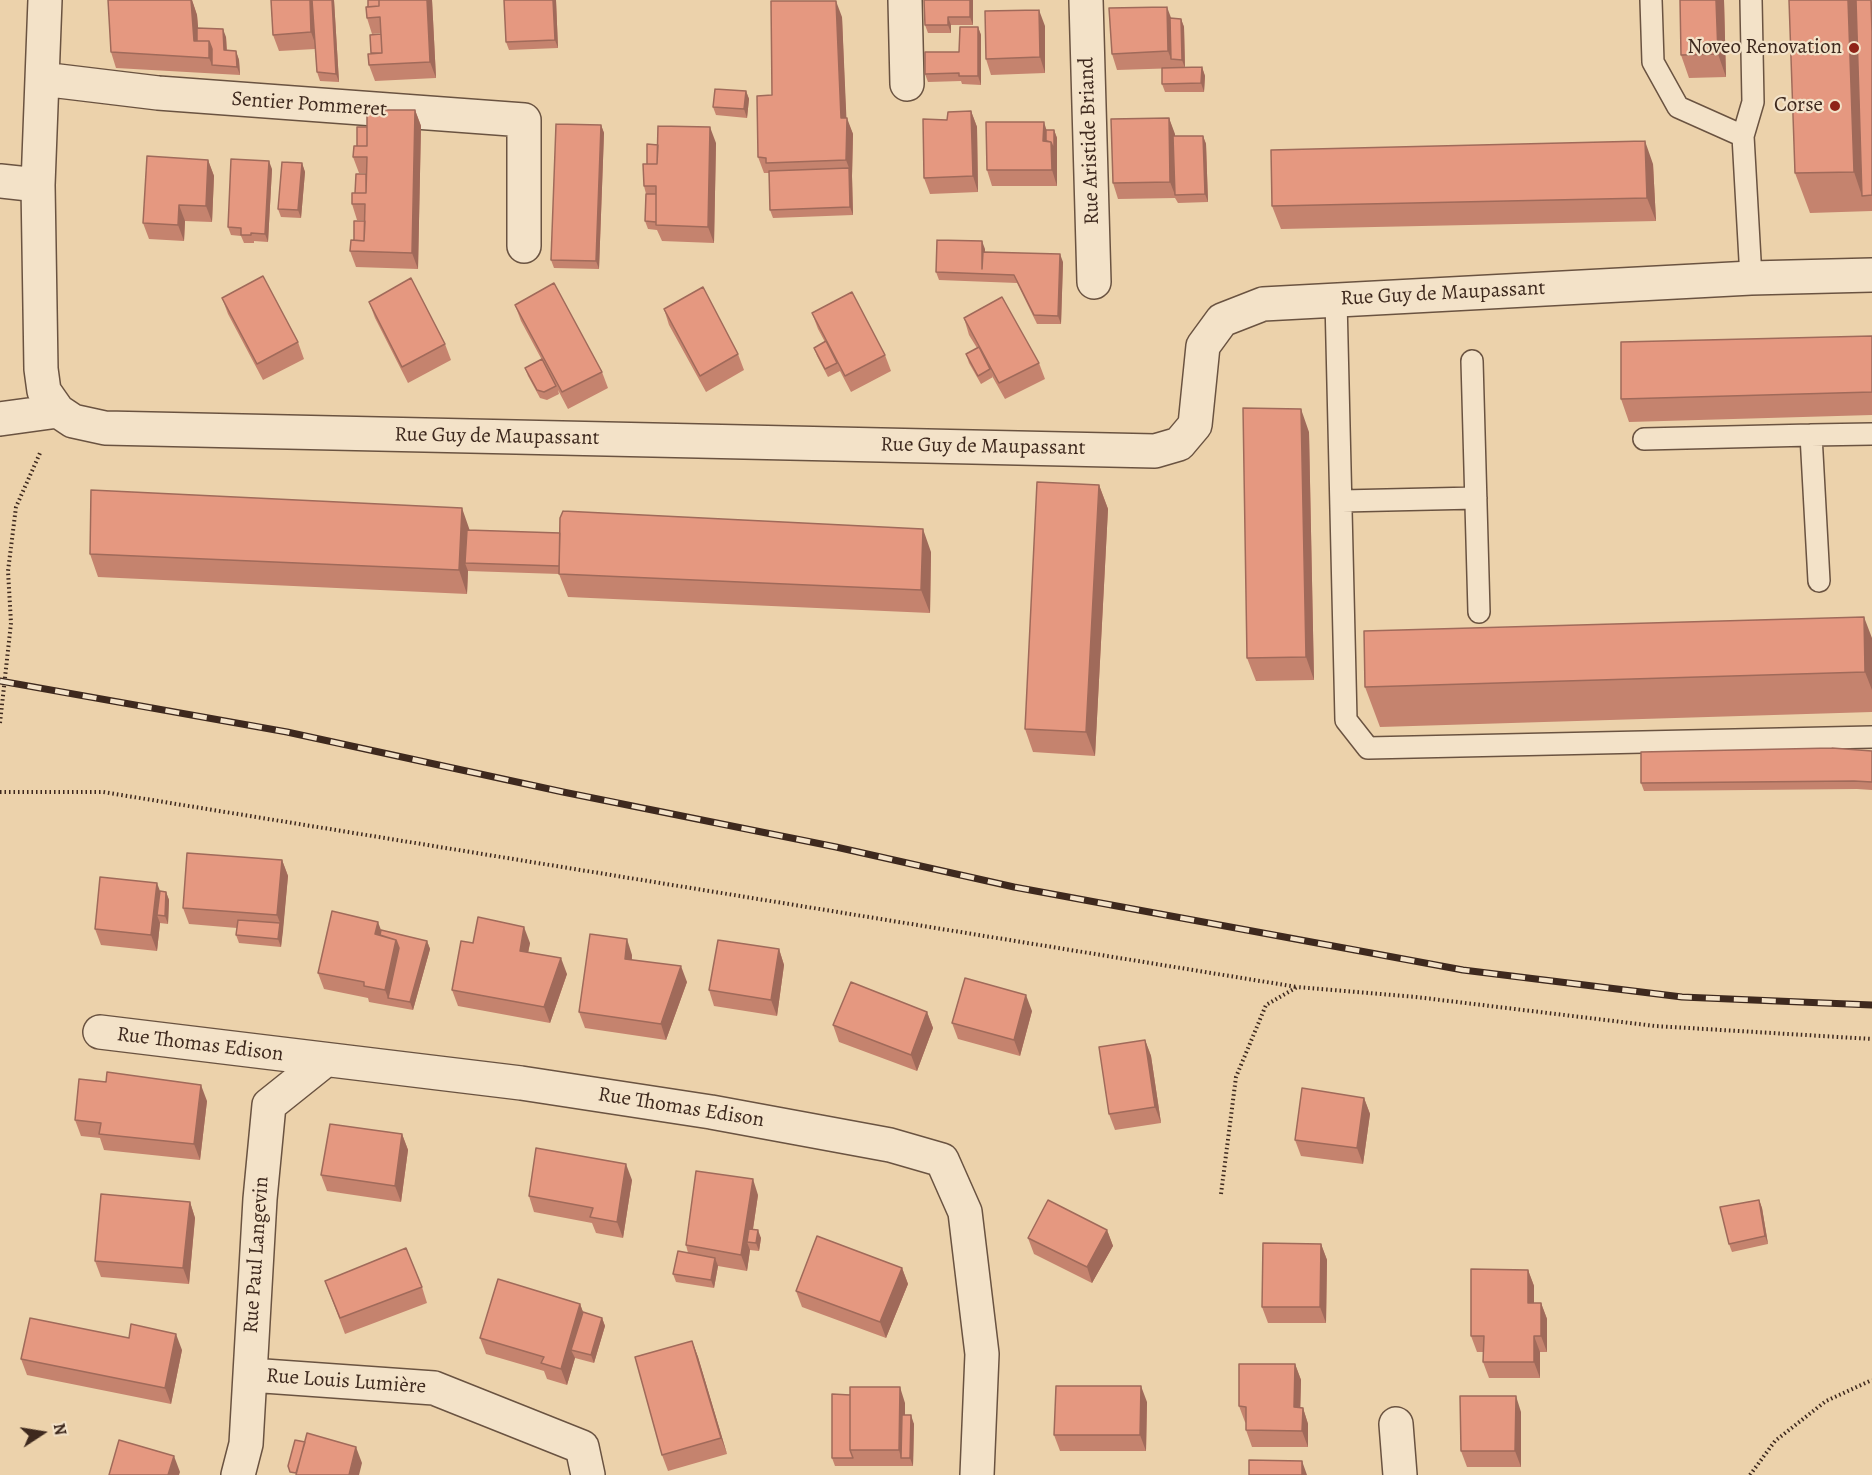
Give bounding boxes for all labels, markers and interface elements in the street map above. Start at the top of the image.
place label: Noveo Renovation [1687,35,1842,61]
marker: Noveo Renovation [1847,41,1861,55]
street label: Rue Aristide Briand [1074,57,1106,225]
street label: Sentier Pommeret [230,87,388,123]
place label: Corse [1774,93,1823,119]
marker: Corse [1828,99,1842,113]
street label: Rue Guy de Maupassant [1340,276,1546,312]
street label: Rue Guy de Maupassant [394,423,600,451]
street label: Rue Guy de Maupassant [880,433,1086,461]
street label: Rue Thomas Edison [115,1022,285,1068]
street label: Rue Thomas Edison [596,1082,766,1134]
street label: Rue Paul Langevin [239,1176,275,1334]
street label: Rue Louis Lumière [265,1364,427,1400]
north arrow [12,1403,72,1463]
text: N [48,1421,72,1437]

